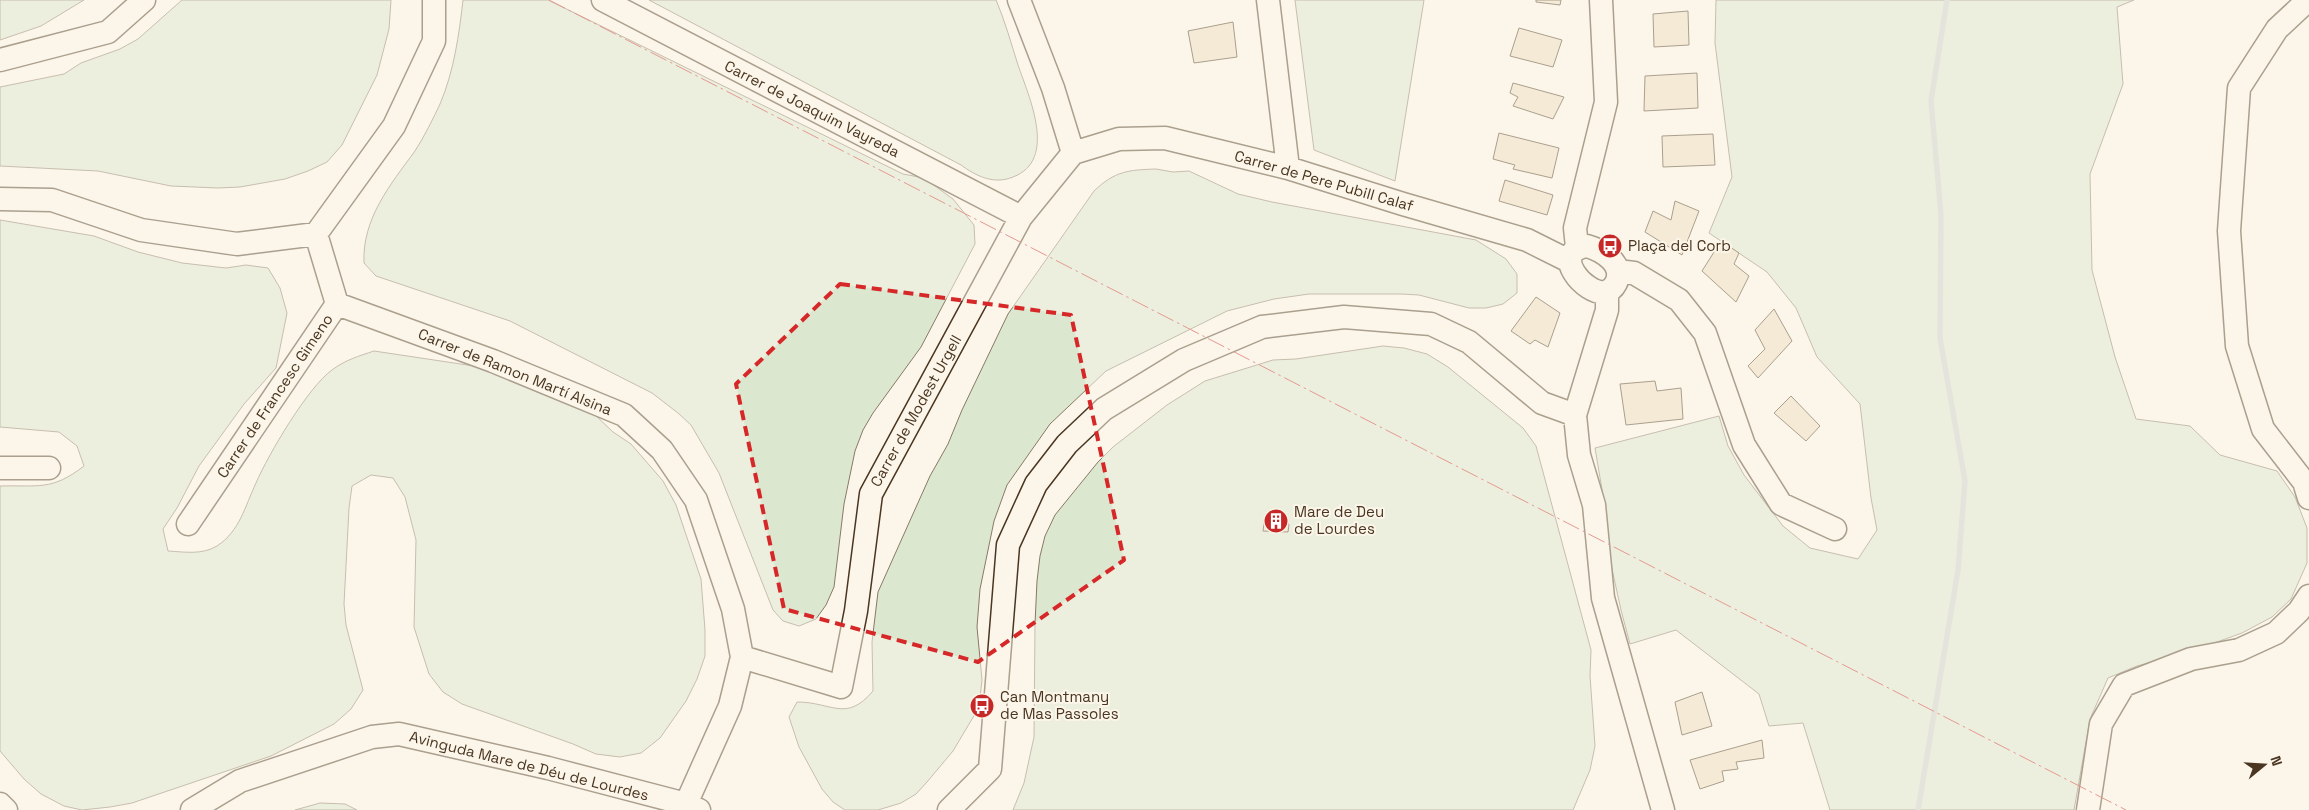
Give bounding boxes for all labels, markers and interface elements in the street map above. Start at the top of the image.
street label: Carrer de Joaquim Vayreda [721,56,903,161]
street label: Carrer de Pere Pubill Calaf [1232,146,1416,215]
bus stop icon: Plaça del Corb [1597,233,1623,259]
place label: Plaça del Corb [1628,236,1731,255]
street label: Carrer de Francesc Gimeno [213,310,337,481]
street label: Carrer de Ramon Martí Alsina [415,324,615,419]
street label: Carrer de Modest Urgell [866,332,965,490]
place label: Mare de Deu de Lourdes [1294,502,1384,538]
building icon: Mare de Deu de Lourdes [1263,508,1289,534]
place label: Can Montmany de Mas Passoles [1000,687,1119,723]
bus stop icon: Can Montmany de Mas Passoles [969,693,995,719]
street label: Avinguda Mare de Déu de Lourdes [408,727,651,804]
north arrow [2239,740,2289,790]
text: N [2266,754,2286,768]

